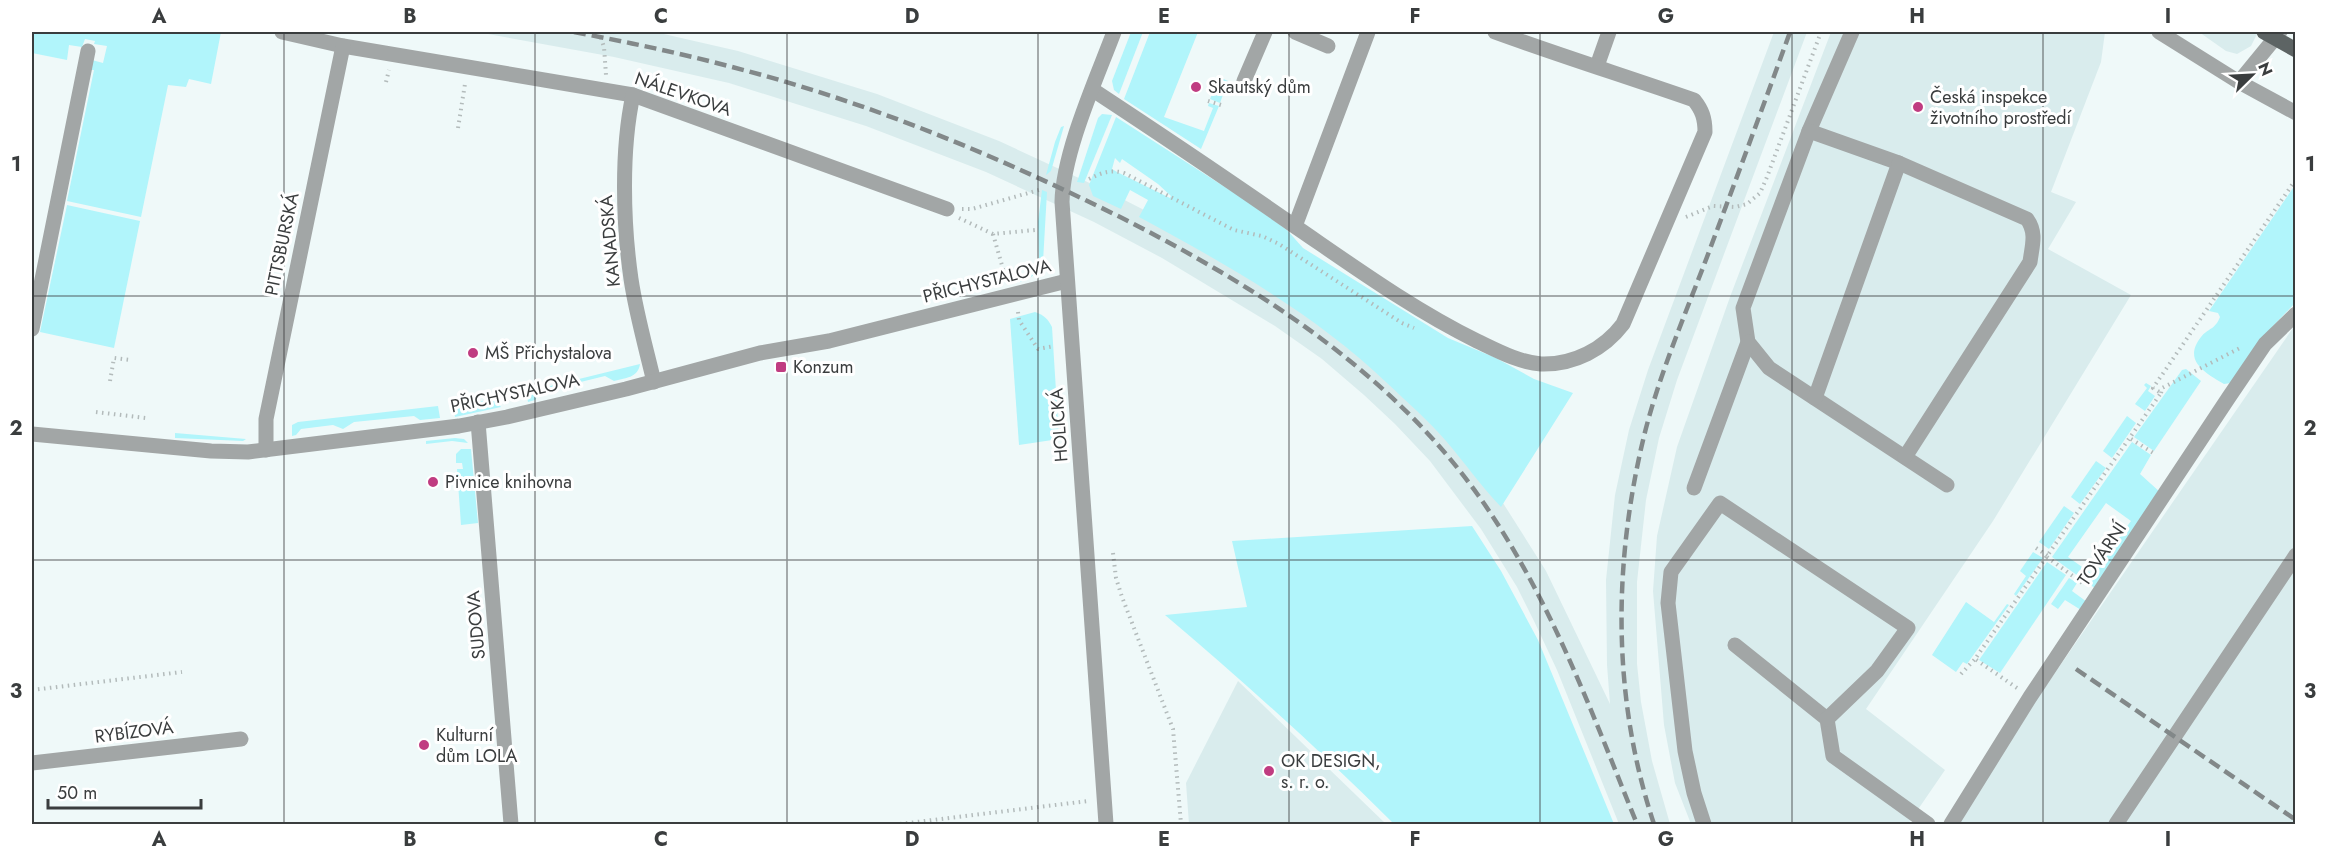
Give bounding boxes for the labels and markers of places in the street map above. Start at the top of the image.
place label: Skautský dům [1208,74,1311,100]
marker: Skautský dům [1189,80,1203,94]
place label: Česká inspekce životního prostředí [1930,84,2073,131]
marker: Česká inspekce životního prostředí [1911,100,1925,114]
place label: MŠ Přichystalova [485,340,612,366]
marker: MŠ Přichystalova [466,346,480,360]
place label: Konzum [793,354,854,380]
marker: Konzum [774,360,788,374]
place label: Pivnice knihovna [445,469,572,495]
marker: Pivnice knihovna [426,475,440,489]
place label: Kulturní dům LOLA [436,722,518,769]
marker: Kulturní dům LOLA [417,738,431,752]
place label: OK DESIGN, s. r. o. [1281,748,1381,795]
marker: OK DESIGN, s. r. o. [1262,764,1276,778]

